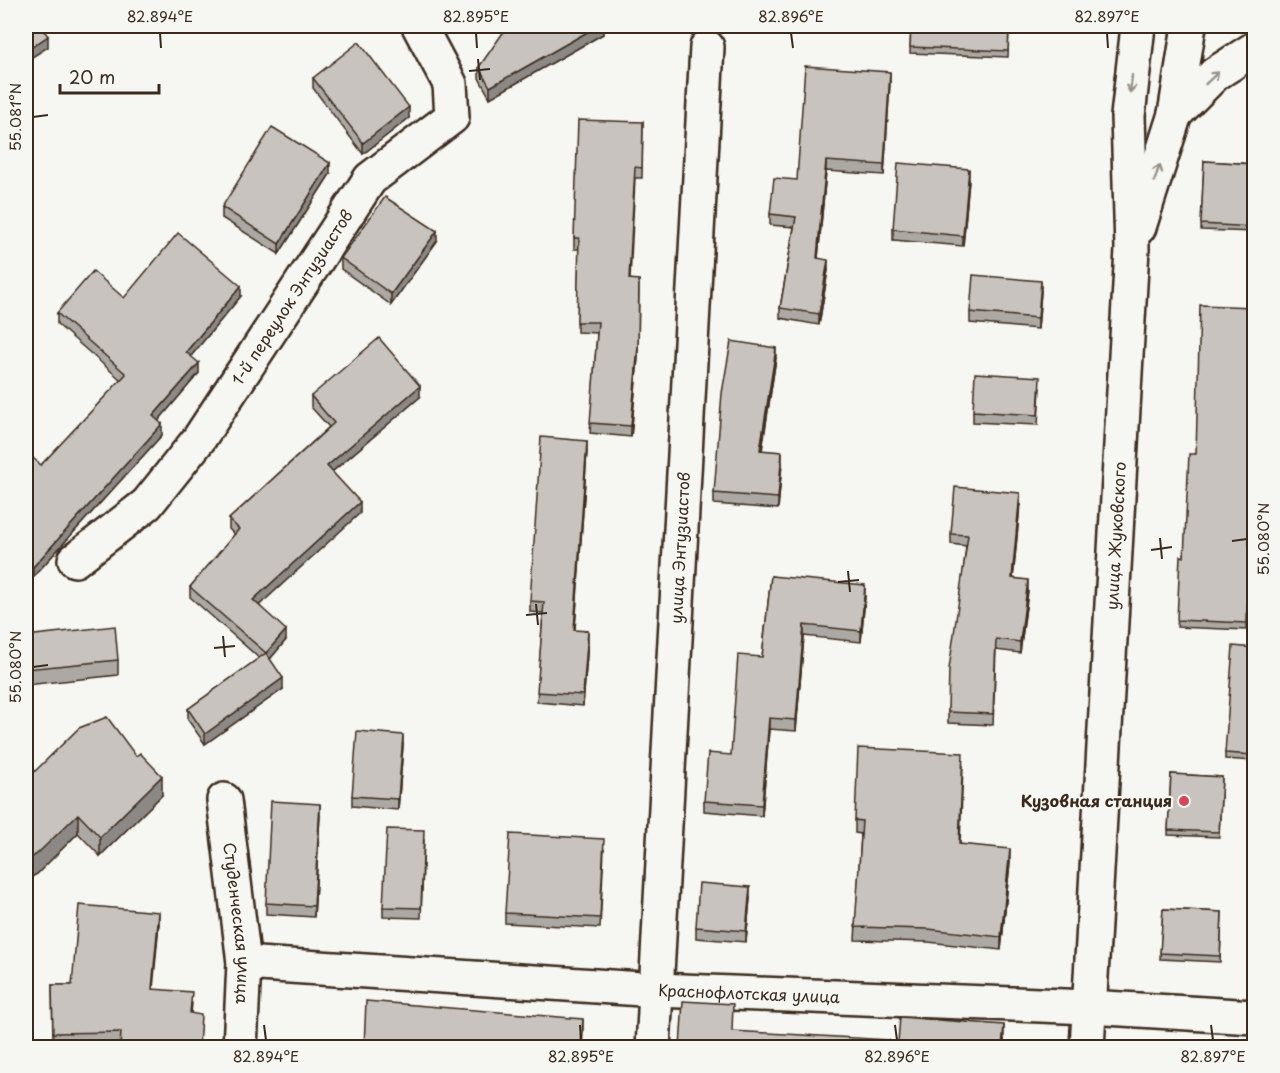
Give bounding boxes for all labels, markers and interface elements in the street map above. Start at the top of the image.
text: 82.894°E [127,4,193,27]
text: 82.895°E [443,4,509,27]
text: 82.896°E [758,4,824,27]
text: 82.897°E [1074,4,1140,27]
scale bar [60,57,159,95]
text: 20 m [69,63,115,90]
one-way arrow [1204,71,1219,85]
one-way arrow [1126,73,1137,93]
text: 55.081°N [3,83,26,151]
one-way arrow [1152,164,1163,183]
street label: 1-й переулок Энтузиастов [225,204,358,389]
street label: улица Жуковского [1099,461,1131,611]
street label: улица Энтузиастов [663,471,695,624]
text: 55.080°N [1251,503,1274,575]
text: 55.080°N [3,631,26,703]
place label: Кузовная станция [1021,788,1172,812]
marker: Кузовная станция [1177,794,1191,808]
street label: Студенческая улица [218,841,257,1005]
street label: Краснофлотская улица [658,977,840,1008]
text: 82.894°E [233,1044,299,1067]
text: 82.895°E [548,1044,614,1067]
text: 82.896°E [864,1044,930,1067]
text: 82.897°E [1180,1044,1246,1067]

